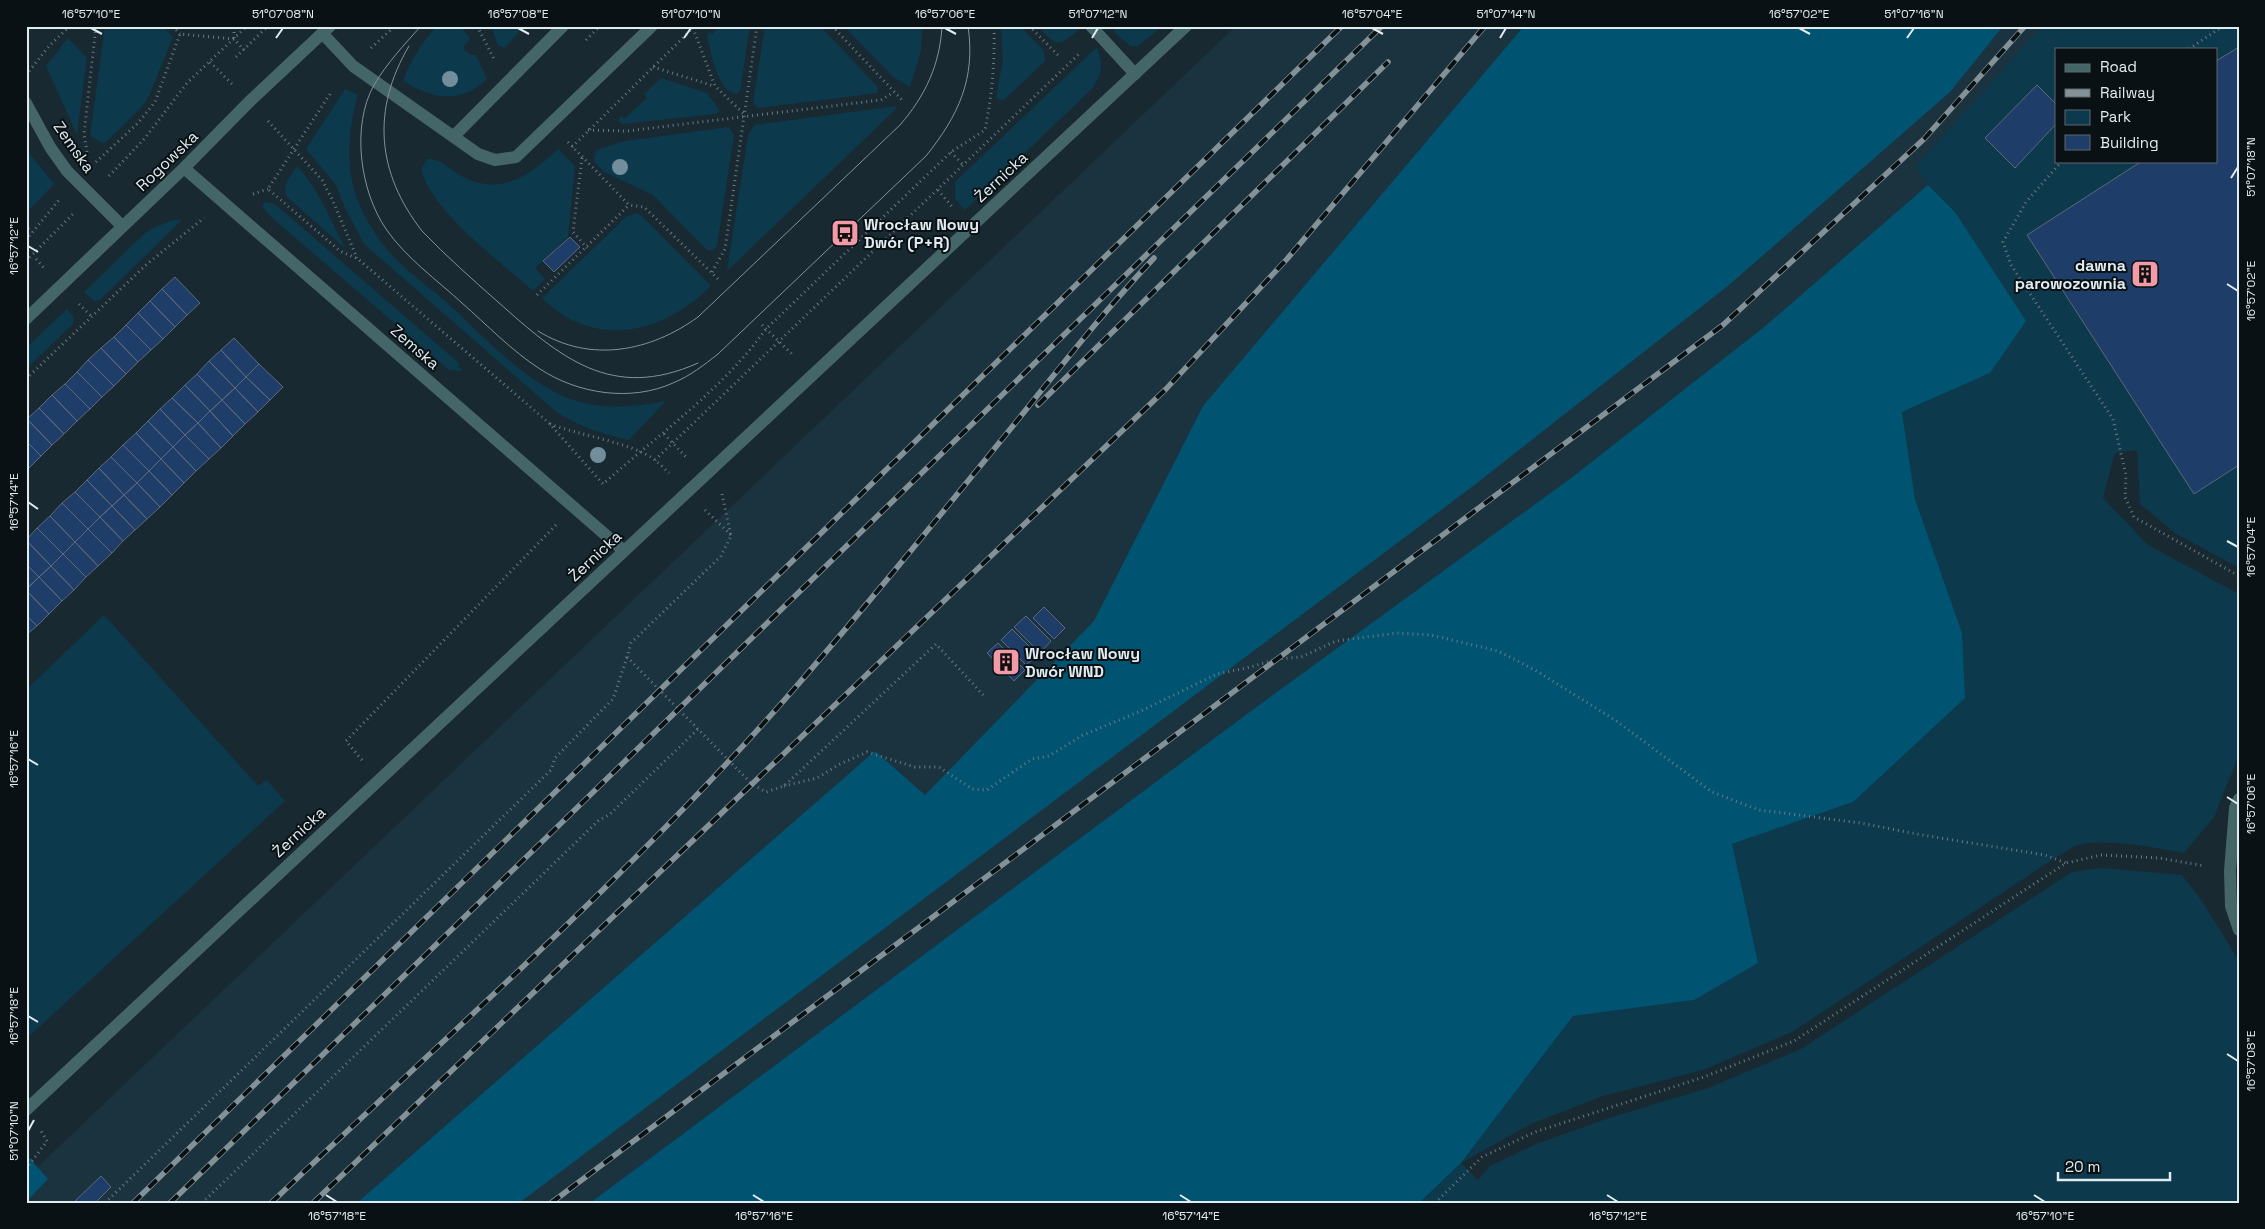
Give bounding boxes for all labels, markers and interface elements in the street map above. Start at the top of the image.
text: 16°57'10"E [62,6,120,22]
text: 51°07'08"N [252,6,314,22]
text: 16°57'08"E [488,6,549,22]
text: 51°07'10"N [661,6,721,22]
text: 16°57'06"E [915,6,976,22]
text: 51°07'12"N [1068,6,1128,22]
text: 16°57'04"E [1342,6,1402,22]
text: 51°07'14"N [1476,6,1536,22]
text: 16°57'02"E [1769,6,1830,22]
text: 51°07'16"N [1884,6,1944,22]
legend [2055,48,2218,162]
text: Road [2100,57,2137,76]
text: Railway [2100,83,2155,102]
text: Park [2100,107,2131,126]
street label: Zemska [49,117,99,177]
street label: Rogowska [131,126,203,196]
text: Building [2100,133,2159,152]
text: 51°07'18"N [2243,137,2259,197]
street label: Żernicka [970,147,1032,207]
place label: Wrocław Nowy Dwór (P+R) [864,214,979,253]
text: 16°57'12"E [6,217,22,275]
bus stop icon: Wrocław Nowy Dwór (P+R) [830,218,860,248]
place label: dawna parowozownia [2015,255,2126,294]
building icon: dawna parowozownia [2130,259,2160,289]
text: 16°57'02"E [2243,260,2259,321]
street label: Zemska [386,320,444,374]
text: 16°57'14"E [6,473,22,531]
text: 16°57'04"E [2243,517,2259,577]
street label: Żernicka [564,526,626,586]
place label: Wrocław Nowy Dwór WND [1025,643,1140,682]
building icon: Wrocław Nowy Dwór WND [991,647,1021,677]
text: 16°57'16"E [6,730,22,788]
text: 16°57'06"E [2243,773,2259,834]
street label: Żernicka [268,802,330,862]
text: 16°57'18"E [6,987,22,1045]
text: 16°57'08"E [2243,1030,2259,1091]
text: 51°07'10"N [6,1101,22,1161]
scale bar [2058,1149,2170,1181]
text: 20 m [2065,1157,2100,1176]
text: 16°57'18"E [308,1208,366,1224]
text: 16°57'16"E [735,1208,793,1224]
text: 16°57'14"E [1162,1208,1220,1224]
text: 16°57'12"E [1589,1208,1647,1224]
text: 16°57'10"E [2016,1208,2074,1224]

